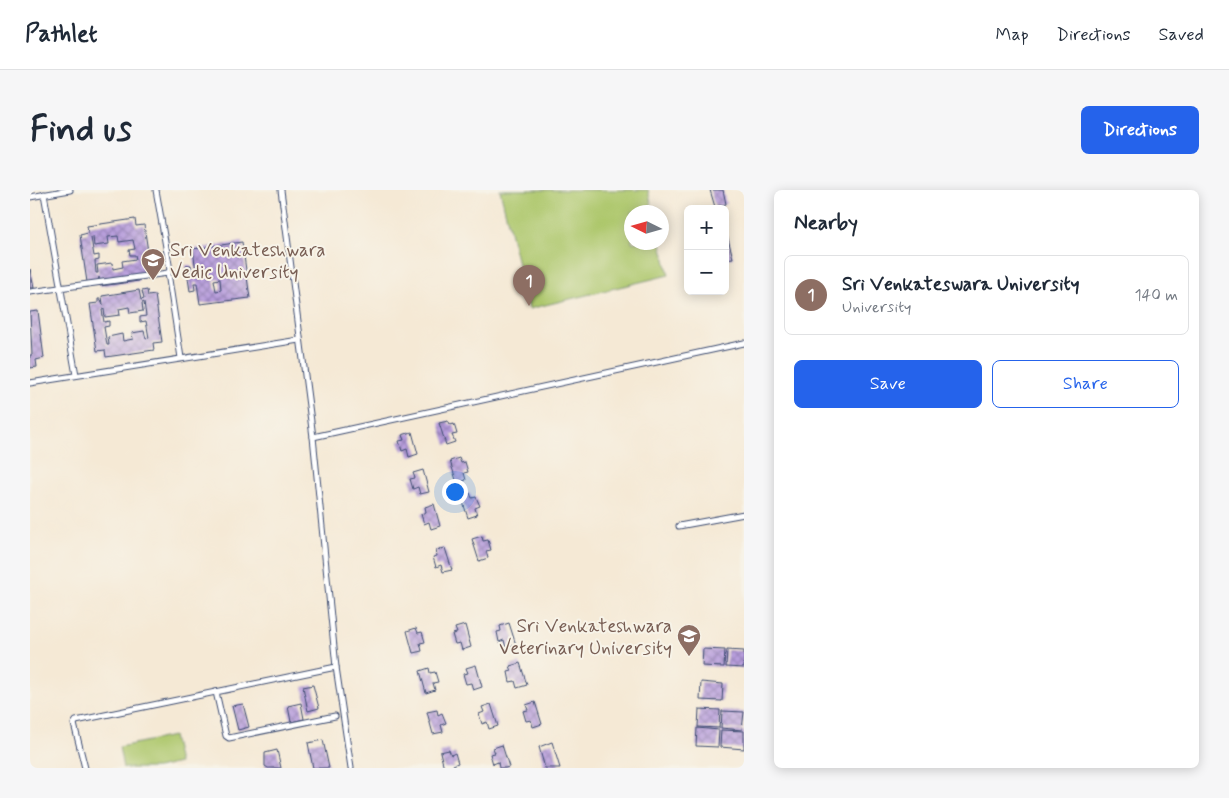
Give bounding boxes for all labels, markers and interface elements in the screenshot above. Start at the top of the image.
text: Pathlet [25,19,97,50]
text: Map [996,23,1029,47]
text: Directions [1057,23,1131,47]
text: Saved [1159,23,1204,47]
button: Directions [1081,106,1199,154]
text: Find us [30,107,132,153]
north arrow [624,205,669,250]
map controls [684,205,729,295]
button: + [684,205,729,250]
text: Nearby [794,209,858,237]
place label: Sri Venkateshwara Vedic University [170,238,325,285]
school or university icon: Sri Venkateshwara Vedic University [140,247,166,281]
button: − [684,250,729,295]
pin: 1 [513,265,545,306]
text: Sri Venkateswara University [842,272,1079,297]
text: 1 [807,285,815,306]
text: 140 m [1134,285,1178,306]
text: University [842,297,912,318]
button: Save [794,360,982,408]
button: Share [992,360,1179,408]
your location [442,479,468,505]
place label: Sri Venkateshwara Veterinary University [499,614,672,661]
school or university icon: Sri Venkateshwara Veterinary University [676,623,702,657]

